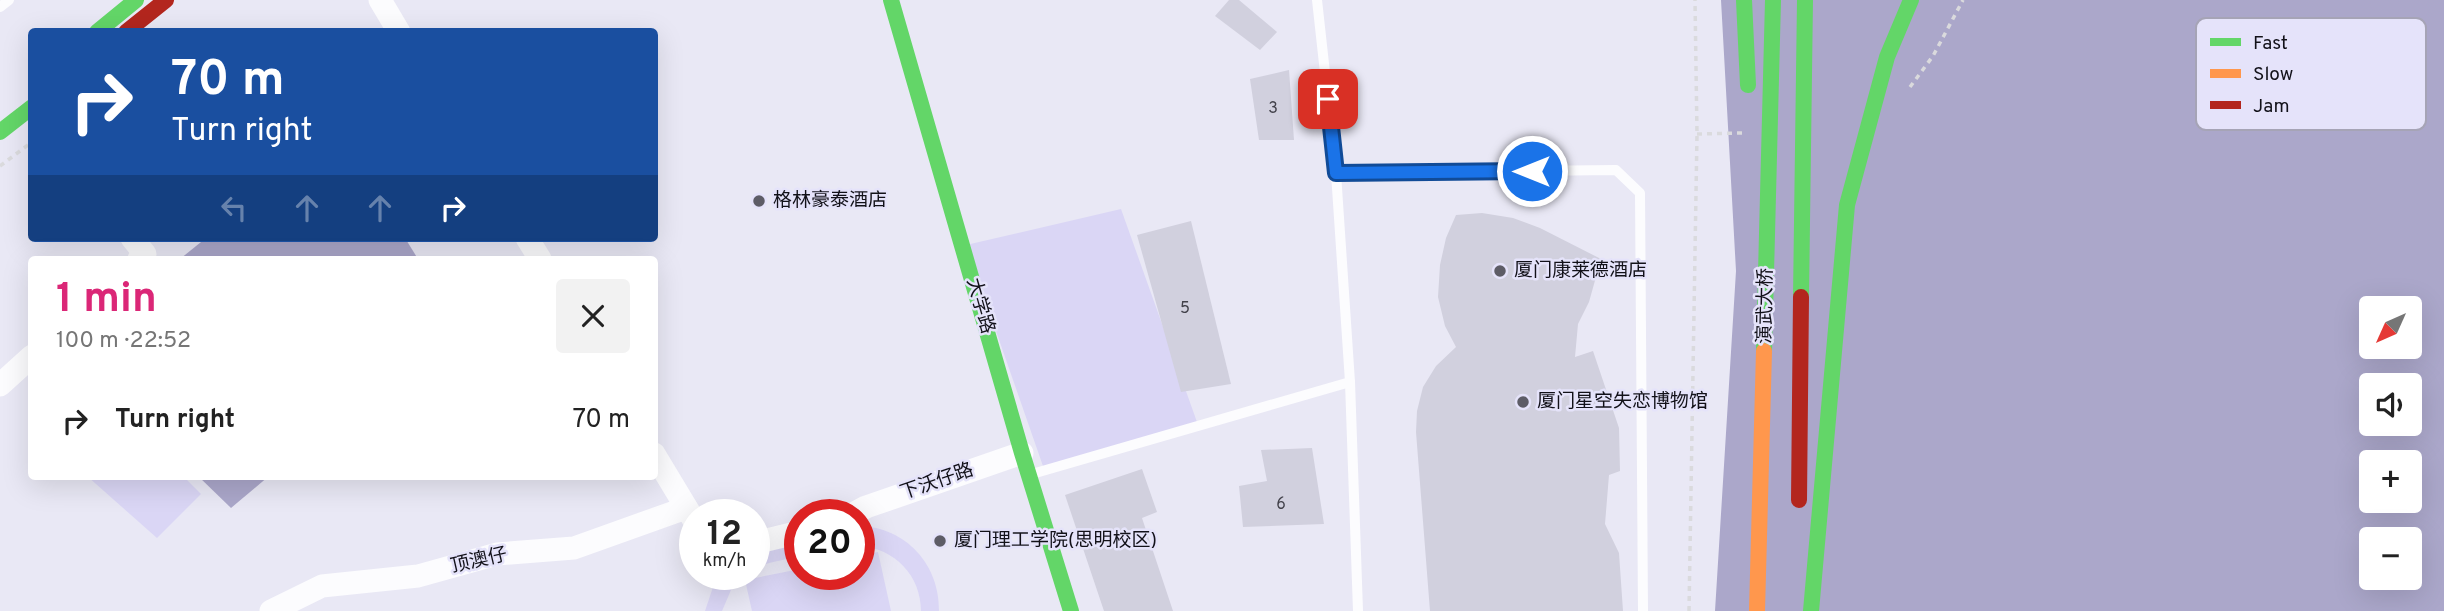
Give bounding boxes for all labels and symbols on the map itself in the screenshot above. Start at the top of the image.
legend [2196,18,2426,130]
text: Fast [2253,32,2288,56]
text: Slow [2253,63,2293,87]
pin [1298,69,1358,129]
text: Jam [2253,95,2290,119]
house number: 3 [1268,99,1278,119]
position arrow [1495,134,1569,208]
place label: 格林豪泰酒店 [773,189,887,213]
marker: 格林豪泰酒店 [751,193,767,209]
place label: 厦门康莱德酒店 [1514,259,1647,283]
marker: 厦门康莱德酒店 [1492,263,1508,279]
street label: 演武大桥 [1753,268,1779,344]
street label: 大学路 [961,275,999,337]
north arrow [2359,296,2422,359]
house number: 5 [1180,299,1190,319]
place label: 厦门星空失恋博物馆 [1537,390,1708,414]
marker: 厦门星空失恋博物馆 [1515,394,1531,410]
street label: 下沃仔路 [897,458,977,506]
house number: 6 [1276,495,1286,515]
speed limit sign: 20 [784,499,875,590]
place label: 厦门理工学院(思明校区) [954,529,1157,553]
marker: 厦门理工学院(思明校区) [932,533,948,549]
street label: 顶澳仔 [449,543,509,579]

